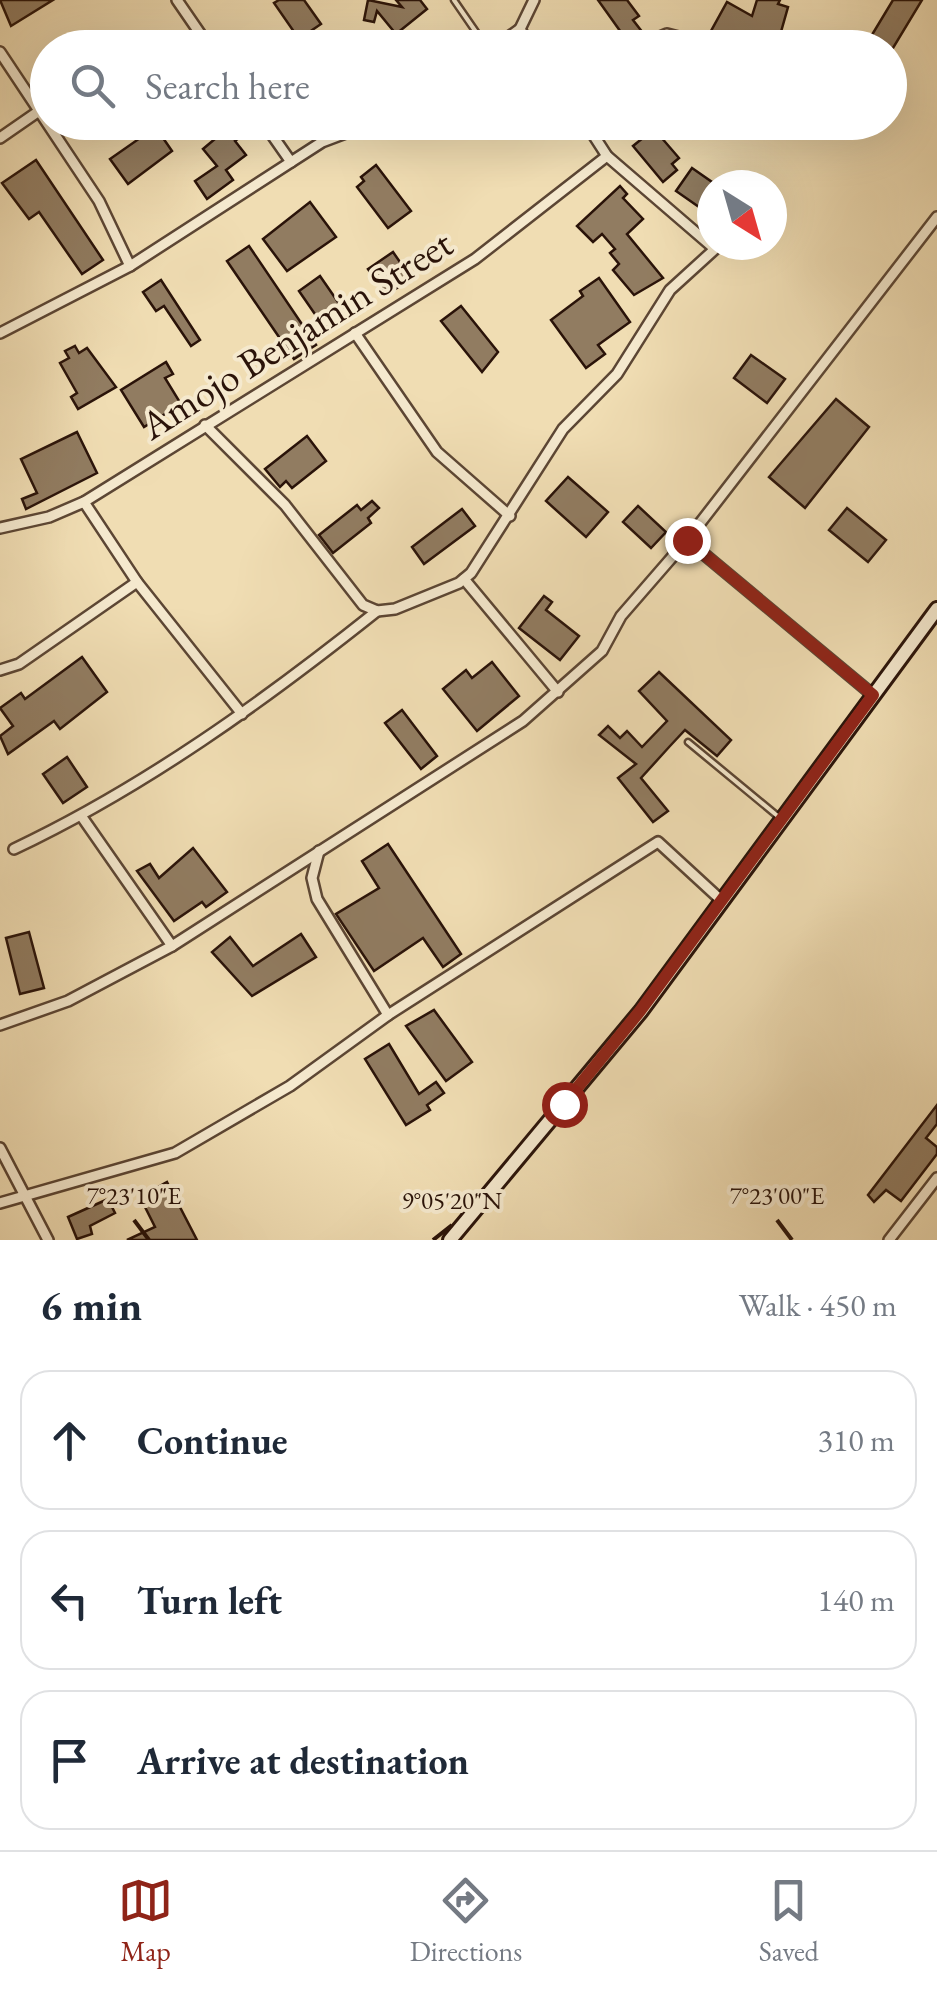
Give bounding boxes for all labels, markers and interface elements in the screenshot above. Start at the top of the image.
search box [30,30,907,140]
icon: search [65,58,120,113]
text: Search here [145,61,310,110]
north arrow [697,170,787,260]
street label: Amojo Benjamin Street [129,217,462,452]
route end [665,518,711,564]
route start [542,1082,588,1128]
text: 7°23'10"E [87,1179,181,1211]
text: 7°23'00"E [730,1179,824,1211]
text: 9°05'20"N [402,1184,502,1216]
text: 6 min [40,1278,142,1333]
text: Walk · 450 m [739,1284,897,1326]
icon: ahead [42,1413,97,1468]
text: Continue [137,1416,288,1465]
text: 310 m [818,1419,895,1461]
icon: left [42,1573,97,1628]
text: Turn left [137,1576,282,1625]
text: 140 m [818,1579,895,1621]
icon: arrive [42,1733,97,1788]
text: Arrive at destination [137,1736,469,1785]
tab: Map [118,1873,173,1969]
tab: Directions [410,1873,522,1969]
tab: Saved [759,1873,819,1969]

